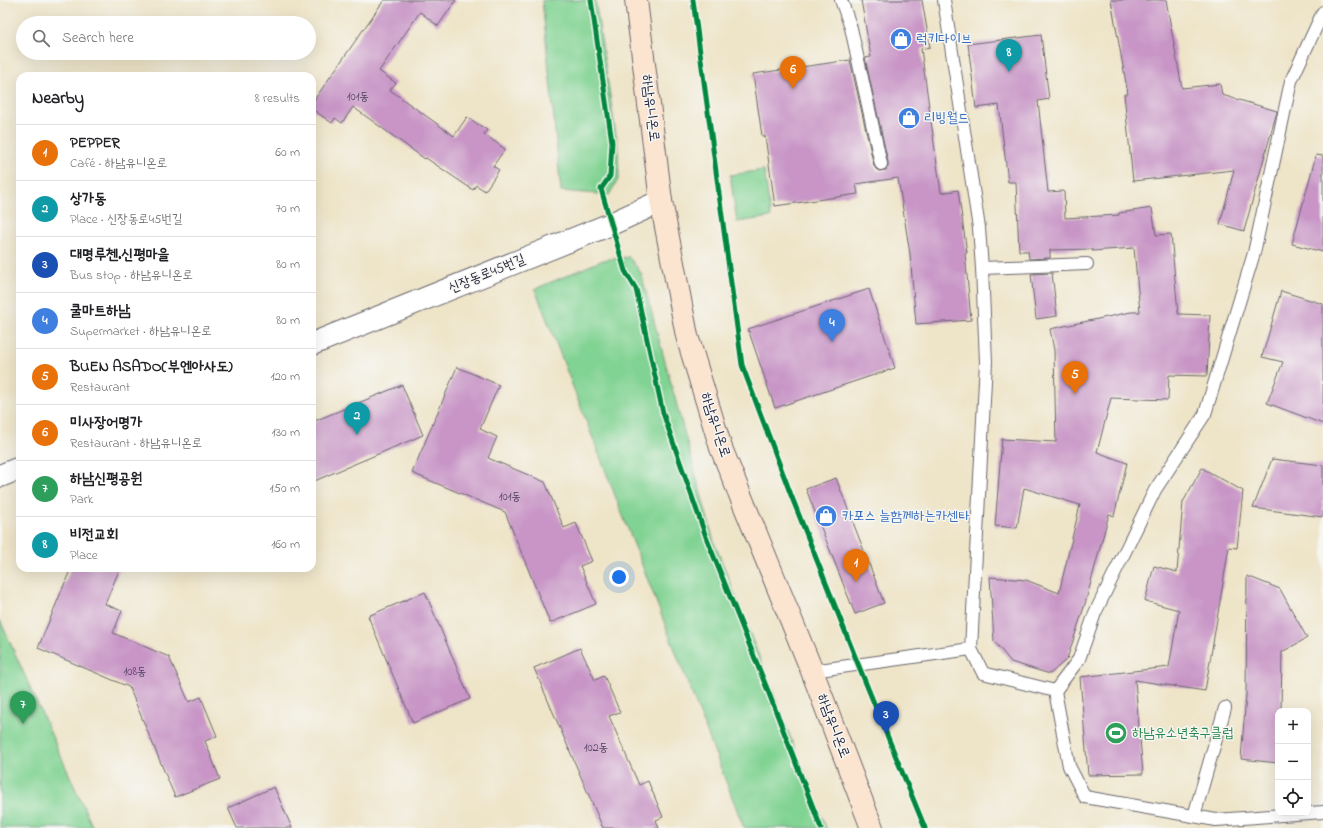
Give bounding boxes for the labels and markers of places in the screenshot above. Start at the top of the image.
shop icon: 럭키다이브 [888,26,914,52]
place label: 럭키다이브 [916,29,972,50]
pin: 8 [996,39,1022,72]
pin: 6 [780,56,806,89]
shop icon: 리빙월드 [896,105,922,131]
place label: 리빙월드 [924,108,969,129]
pin: 4 [819,309,845,342]
pin: 5 [1062,361,1088,394]
pin: 2 [344,402,370,435]
shop icon: 카포스 늘함께하는카센타 [813,503,839,529]
place label: 카포스 늘함께하는카센타 [842,506,970,527]
pin: 1 [843,549,869,582]
pin: 7 [10,691,36,724]
pin: 3 [873,701,899,734]
sports icon: 하남유소년축구클럽 [1103,720,1129,746]
place label: 하남유소년축구클럽 [1132,723,1233,744]

